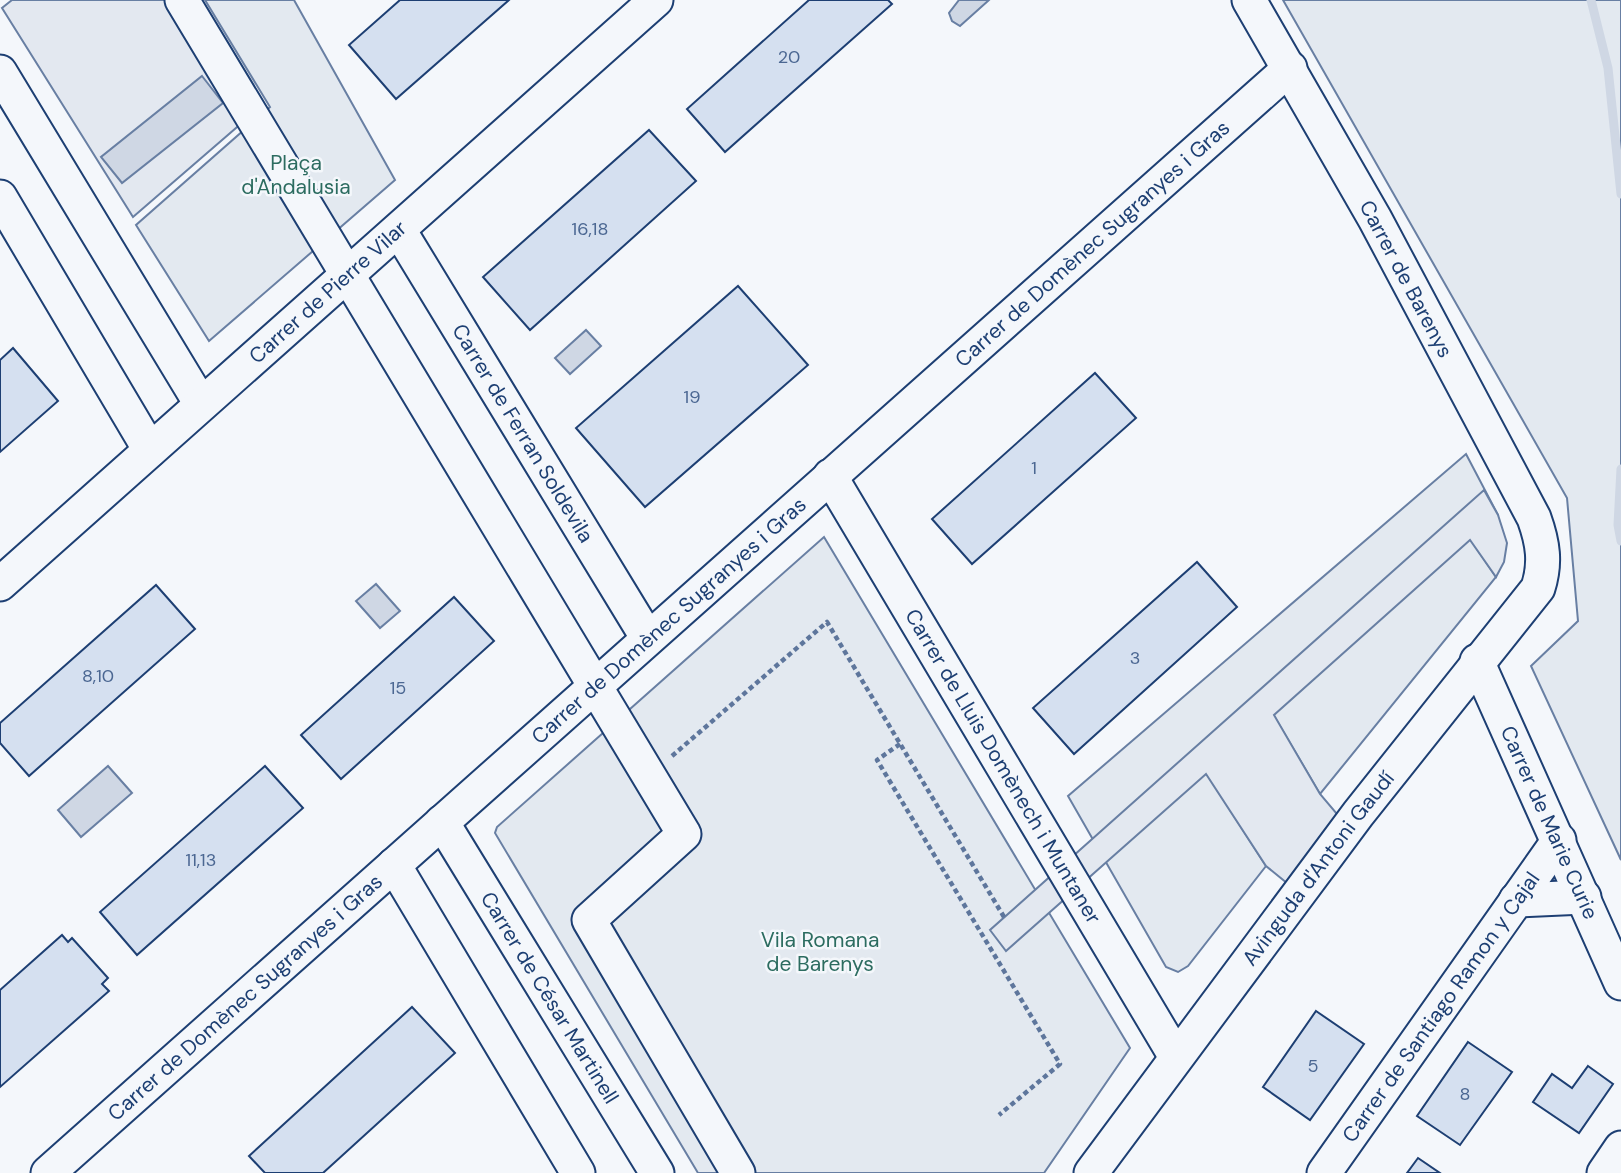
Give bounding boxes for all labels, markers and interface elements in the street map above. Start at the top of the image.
house number: 20 [778,45,800,69]
street label: Carrer de Domènec Sugranyes i Gras [949,114,1236,373]
park label: Plaça d'Andalusia [241,149,351,201]
street label: Carrer de Barenys [1353,195,1459,363]
street label: Carrer de Pierre Vilar [243,214,413,370]
house number: 16,18 [572,217,608,241]
street label: Carrer de Ferran Soldevila [445,319,600,548]
house number: 19 [684,385,700,409]
house number: 1 [1031,456,1037,480]
street label: Carrer de Domènec Sugranyes i Gras [525,491,812,750]
street label: Carrer de Lluis Domènech i Muntaner [898,604,1108,929]
house number: 3 [1130,646,1140,670]
house number: 8,10 [82,664,114,688]
house number: 15 [390,676,406,700]
street label: Carrer de Marie Curie [1494,721,1605,924]
street label: Avinguda d'Antoni Gaudí [1236,765,1401,971]
house number: 11,13 [186,848,216,872]
street label: Carrer de Santiago Ramon y Cajal [1336,866,1546,1148]
street label: Carrer de Domènec Sugranyes i Gras [102,868,389,1127]
street label: Carrer de César Martinell [474,886,625,1109]
park label: Vila Romana de Barenys [761,926,879,978]
house number: 5 [1308,1054,1318,1078]
house number: 8 [1460,1082,1470,1106]

